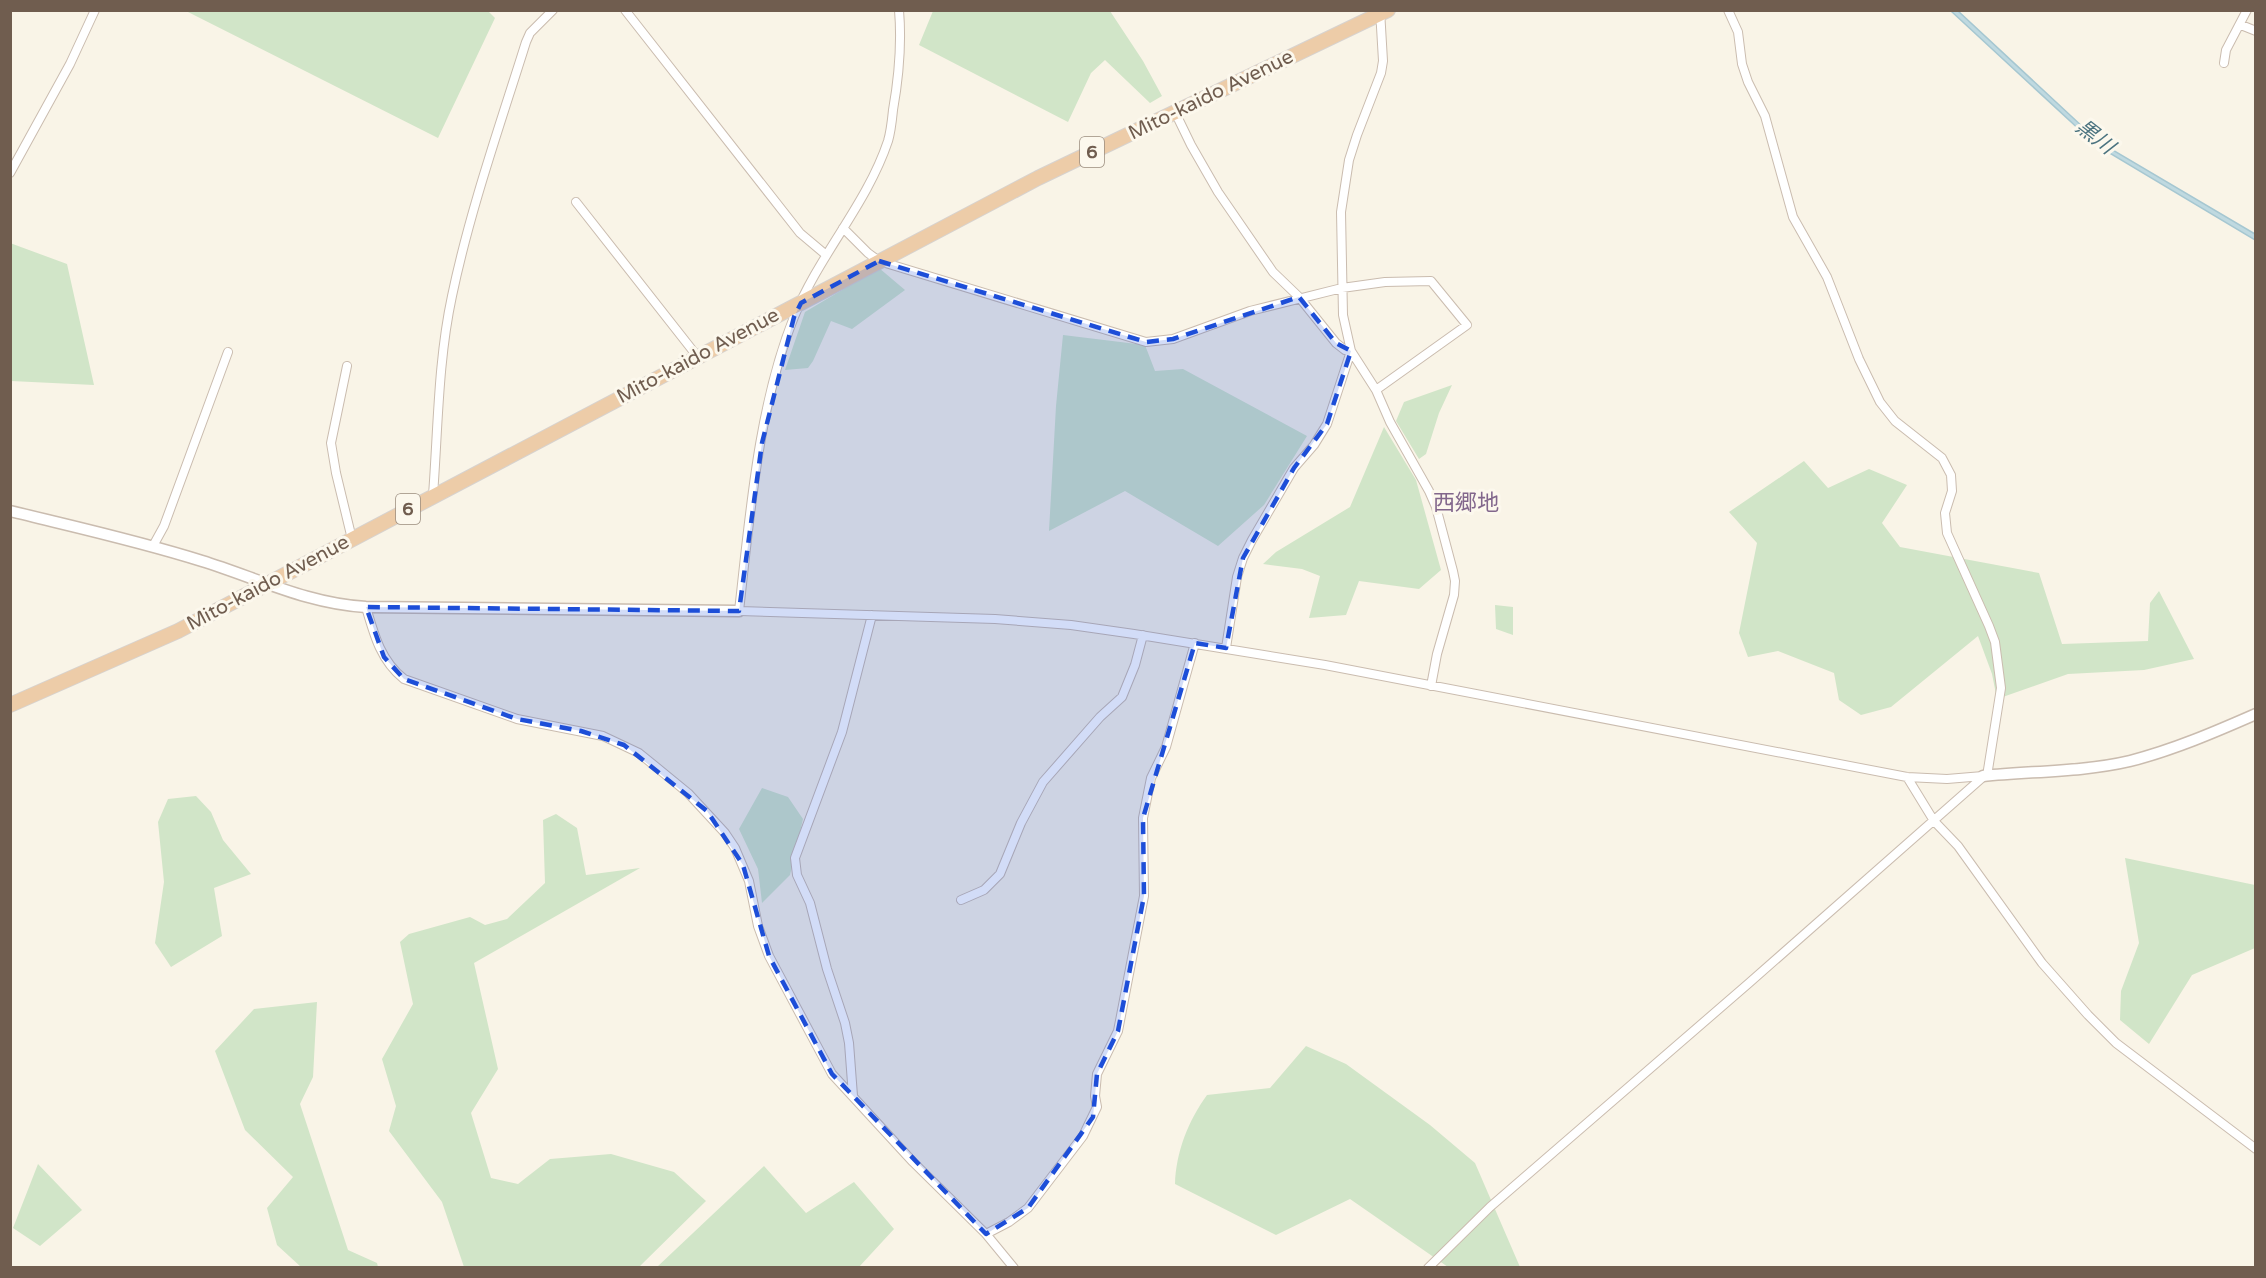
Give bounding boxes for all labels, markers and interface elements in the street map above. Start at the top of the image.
street label: Mito-kaido Avenue [1125,45,1297,145]
water label: 黒川 [2071,114,2121,161]
road number: 6 [1080,137,1104,167]
street label: Mito-kaido Avenue [613,303,783,409]
district label: 西郷地 [1433,490,1499,516]
road number: 6 [396,494,420,524]
street label: Mito-kaido Avenue [183,530,353,636]

